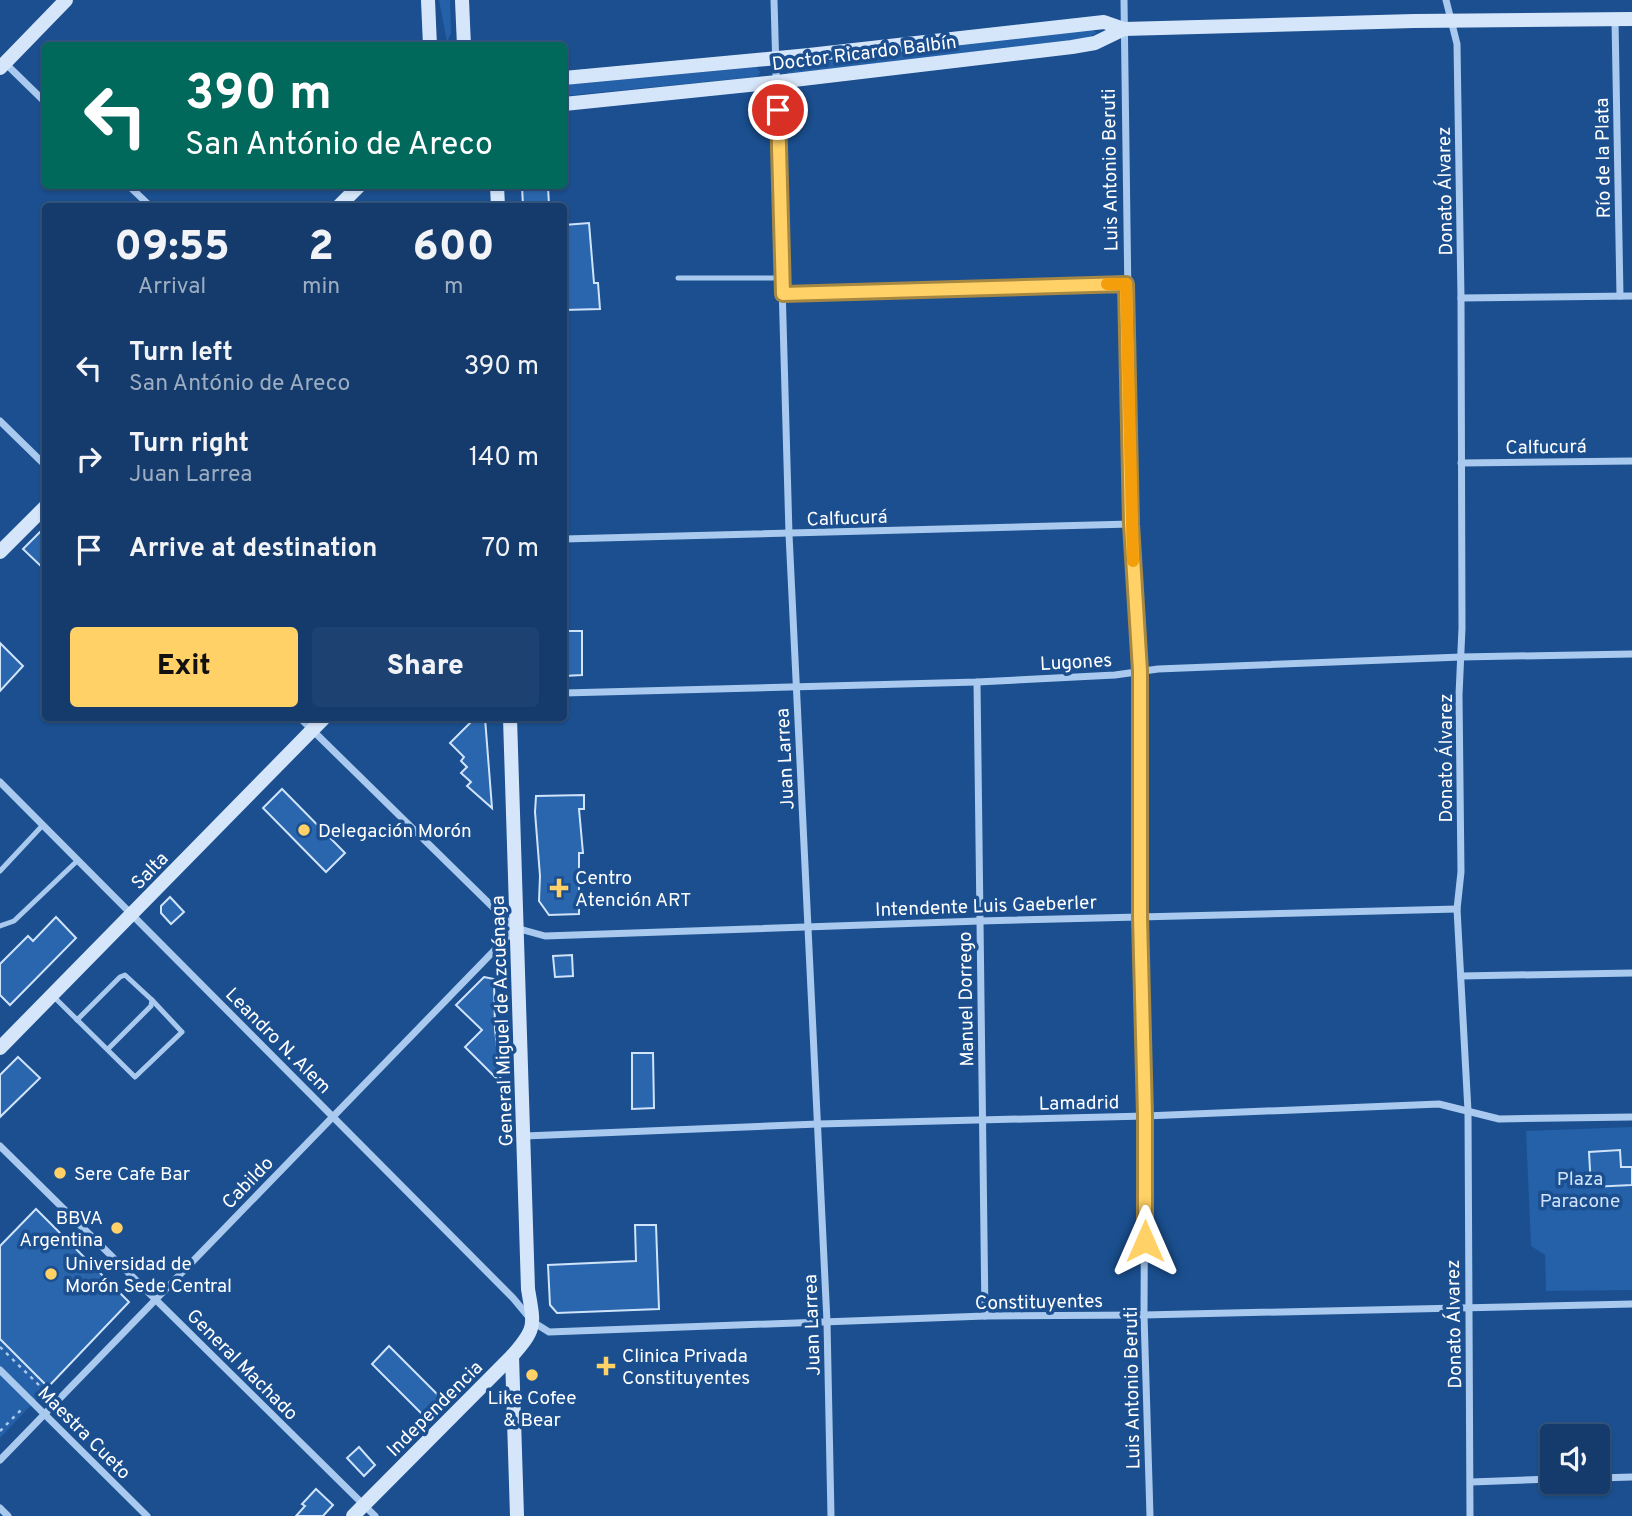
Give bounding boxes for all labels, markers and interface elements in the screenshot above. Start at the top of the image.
street label: Doctor Ricardo Balbín [771,31,958,77]
text: 390 m [185,65,332,127]
icon: left [70,70,161,161]
pin [748,80,808,140]
street label: Luis Antonio Beruti [1098,88,1124,252]
icon: arrive [759,91,797,129]
street label: Río de la Plata [1591,97,1617,219]
text: San António de Areco [185,126,493,166]
street label: Donato Álvarez [1432,126,1459,256]
text: 09:55 [114,222,230,275]
text: 2 [308,222,334,275]
text: 600 [413,222,495,275]
text: Arrival [138,273,206,302]
text: min [302,273,340,302]
text: m [444,273,463,302]
text: Turn left [129,337,233,370]
icon: left [70,349,108,387]
text: 390 m [464,351,539,384]
text: San António de Areco [129,370,350,399]
text: Turn right [129,428,249,461]
street label: Calfucurá [1505,435,1587,461]
icon: right [70,440,108,478]
text: 140 m [469,442,539,475]
text: Juan Larrea [129,461,252,490]
street label: Calfucurá [806,506,888,532]
icon: arrive [70,531,108,569]
text: Arrive at destination [129,533,377,566]
text: 70 m [481,533,539,566]
button: Exit [70,627,298,707]
button: Share [312,627,539,707]
street label: Lugones [1039,649,1113,677]
street label: Donato Álvarez [1434,693,1459,823]
street label: Juan Larrea [771,707,801,810]
place label: Delegación Morón [318,820,472,844]
marker: Delegación Morón [296,822,312,838]
street label: Salta [127,847,174,895]
place label: Centro Atención ART [575,867,691,913]
marker: Centro Atención ART [549,878,569,898]
street label: Intendente Luis Gaeberler [875,891,1098,923]
street label: General Miguel de Azcuénaga [487,895,519,1147]
street label: Manuel Dorrego [954,931,980,1067]
street label: Leandro N. Alem [219,983,336,1100]
street label: Lamadrid [1038,1091,1120,1117]
street label: Cabildo [218,1152,279,1215]
place label: Sere Cafe Bar [74,1163,191,1187]
marker: Sere Cafe Bar [52,1165,68,1181]
park label: Plaza Paracone [1540,1168,1620,1214]
position arrow [1108,1204,1182,1278]
place label: BBVA Argentina [19,1207,103,1253]
marker: BBVA Argentina [109,1220,125,1236]
place label: Universidad de Morón Sede Central [65,1253,232,1299]
street label: Donato Álvarez [1441,1259,1468,1389]
marker: Universidad de Morón Sede Central [43,1266,59,1282]
street label: Juan Larrea [799,1274,827,1376]
street label: Constituyentes [975,1290,1103,1316]
street label: General Machado [181,1305,302,1426]
street label: Luis Antonio Beruti [1120,1306,1146,1470]
place label: Clinica Privada Constituyentes [622,1345,750,1391]
street label: Independencia [382,1356,489,1463]
marker: Clinica Privada Constituyentes [596,1356,616,1376]
marker: Like Cofee & Bear [524,1367,540,1383]
street label: Maestra Cueto [32,1382,135,1485]
place label: Like Cofee & Bear [487,1387,577,1433]
map controls [1540,1424,1610,1494]
button: sound [1540,1424,1610,1494]

